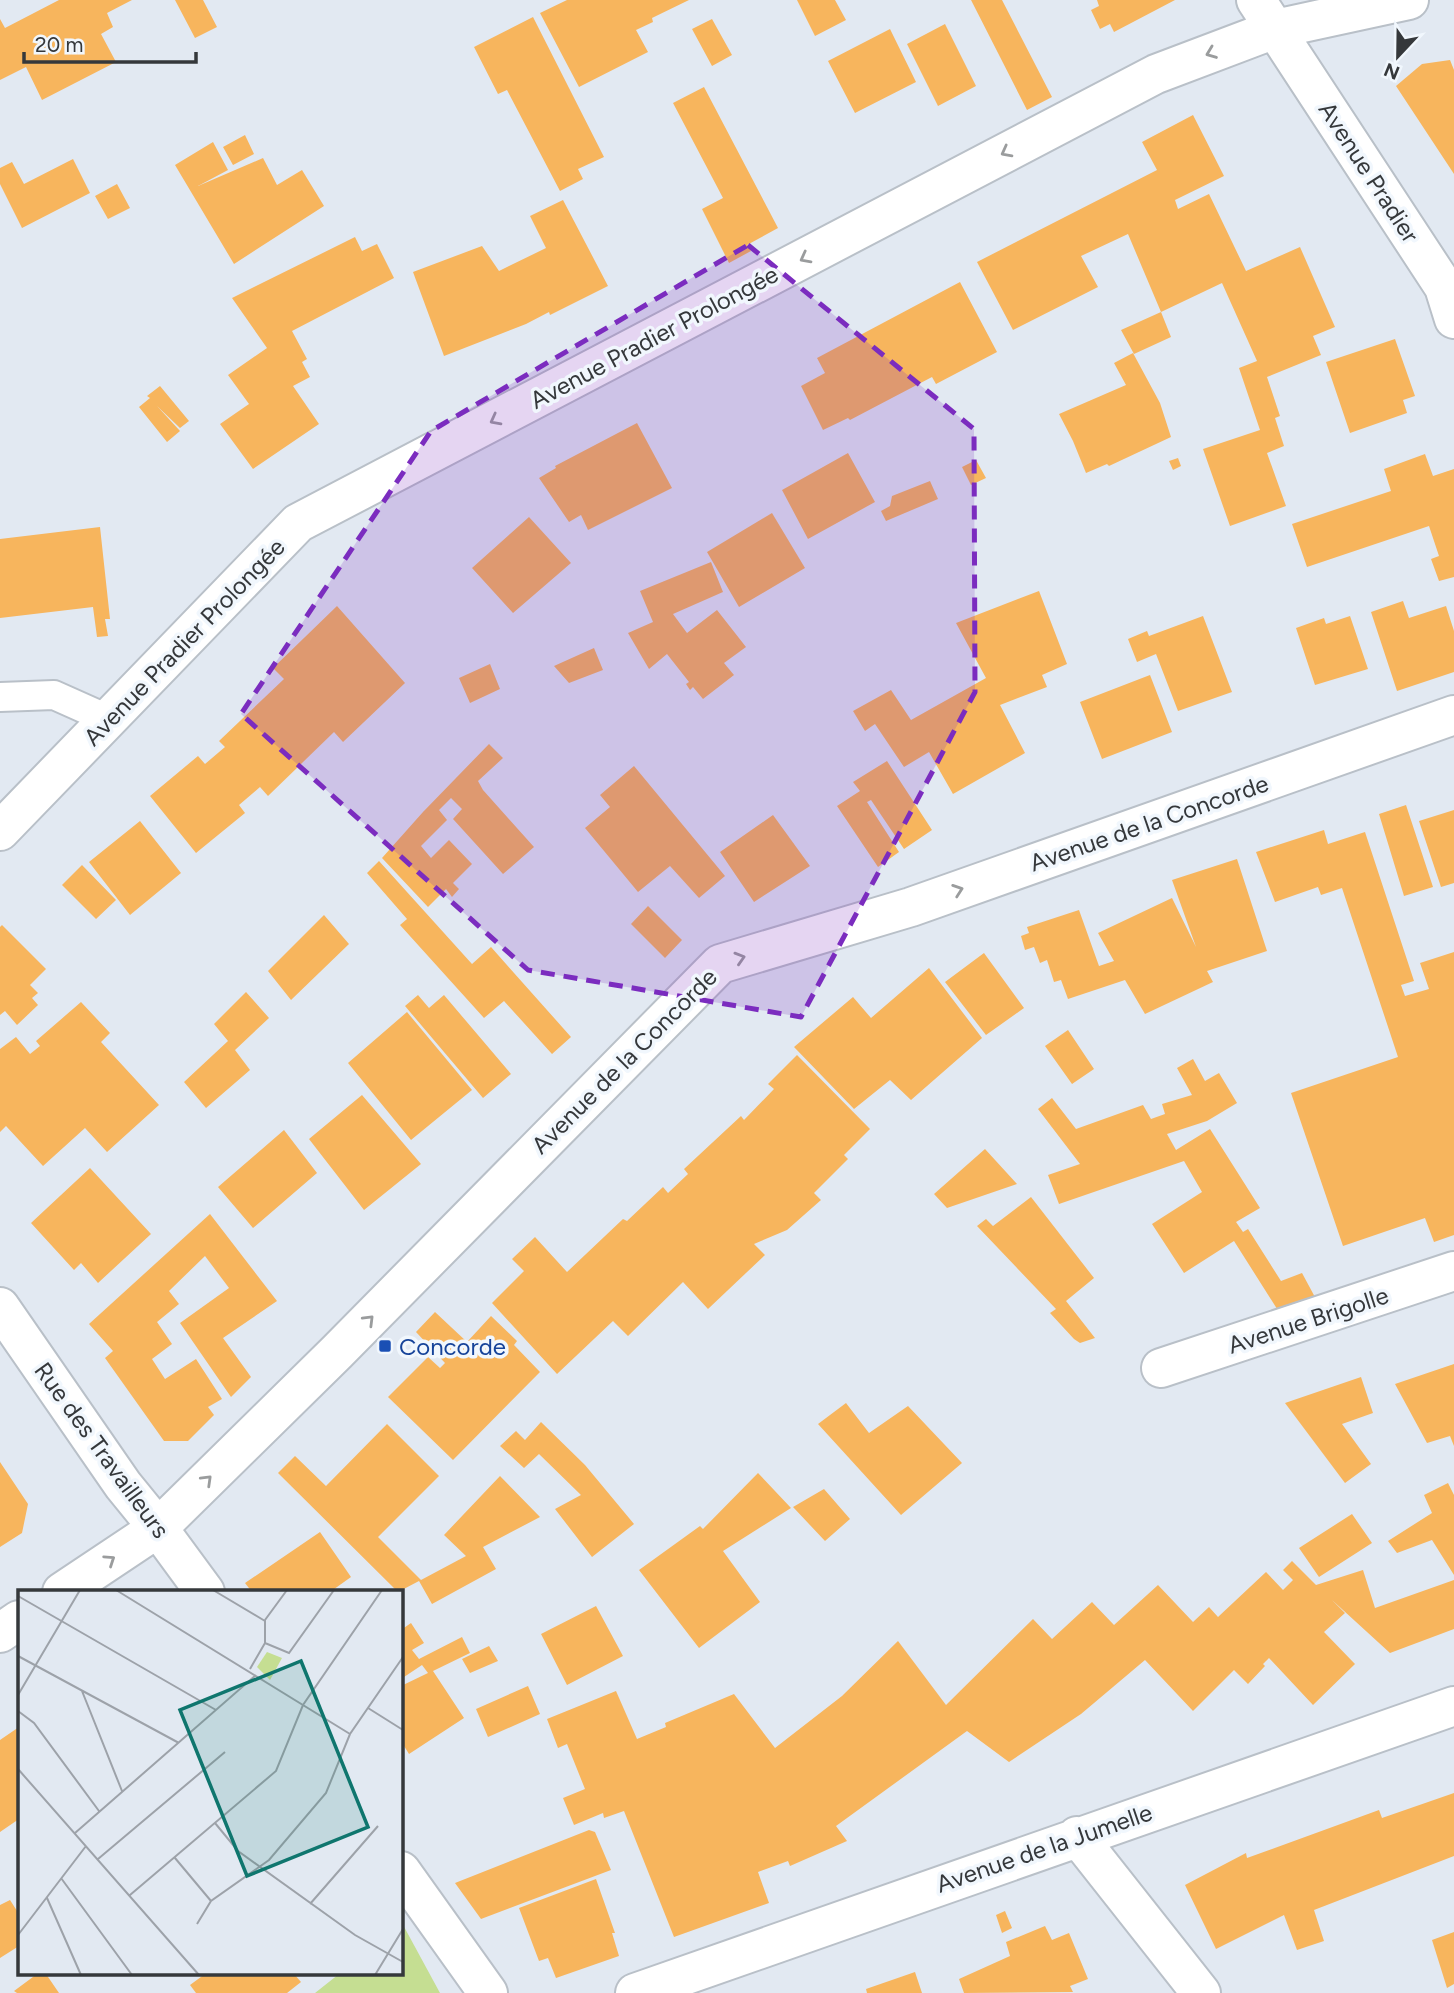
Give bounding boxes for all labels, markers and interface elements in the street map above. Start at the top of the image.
scale bar [24,21,196,65]
north arrow [1363,21,1433,91]
text: 20 m [35,32,83,57]
one-way arrow [1205,45,1217,59]
text: N [1381,58,1403,85]
street label: Avenue Pradier [1313,96,1425,248]
one-way arrow [1001,144,1014,158]
one-way arrow [800,249,812,263]
street label: Avenue Pradier Prolongée [525,259,783,415]
one-way arrow [490,412,502,425]
street label: Avenue Pradier Prolongée [77,532,291,752]
street label: Avenue de la Concorde [1026,769,1272,877]
one-way arrow [951,884,963,898]
one-way arrow [734,951,746,966]
street label: Avenue de la Concorde [525,962,723,1160]
street label: Avenue Brigolle [1224,1280,1392,1360]
one-way arrow [360,1315,373,1328]
place label: Concorde [399,1332,506,1361]
marker: Concorde [377,1338,393,1354]
street label: Rue des Travailleurs [28,1356,176,1544]
one-way arrow [199,1476,211,1488]
one-way arrow [102,1556,115,1568]
inset map [18,1590,402,1976]
street label: Avenue de la Jumelle [932,1797,1156,1899]

